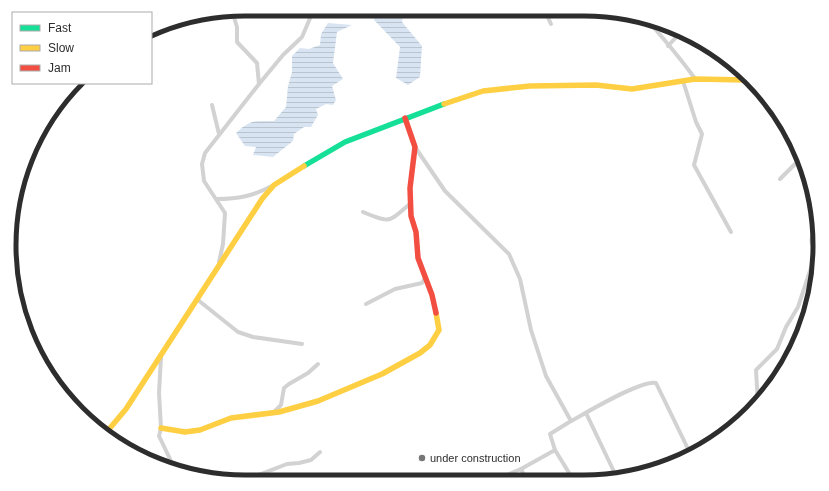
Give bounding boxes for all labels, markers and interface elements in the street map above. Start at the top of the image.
legend [12,12,152,84]
text: Fast [48,21,72,35]
text: Slow [48,41,74,55]
text: Jam [48,61,71,75]
place label: under construction [430,452,521,464]
marker: under construction [417,453,427,463]

